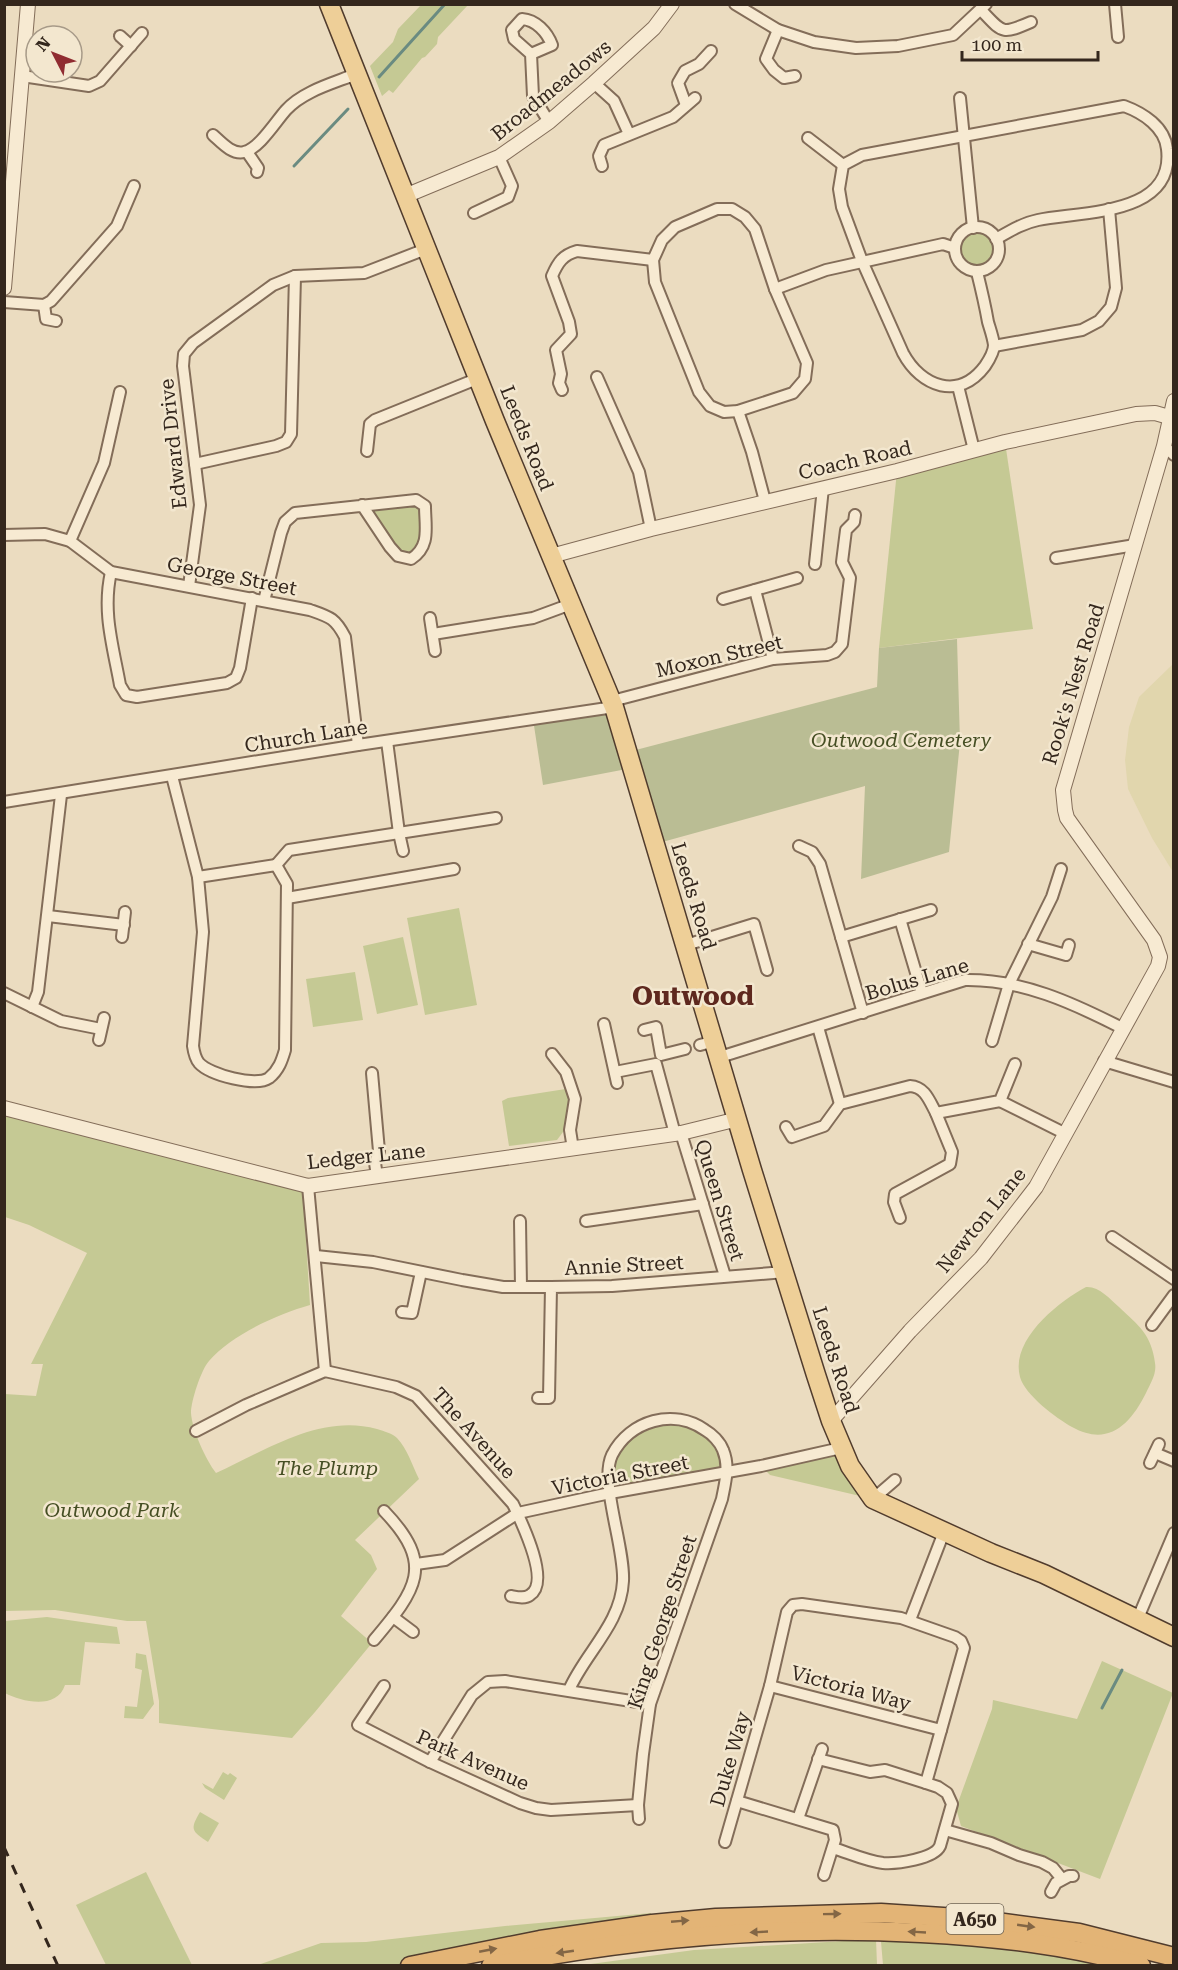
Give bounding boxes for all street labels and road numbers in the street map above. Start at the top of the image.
street label: Broadmeadows [486,34,616,146]
street label: Edward Drive [154,378,192,510]
street label: Leeds Road [495,382,559,494]
street label: Coach Road [796,435,914,485]
street label: George Street [165,552,299,600]
street label: Rook's Nest Road [1037,600,1109,767]
street label: Moxon Street [653,630,785,682]
street label: Church Lane [243,714,369,758]
street label: Leeds Road [666,839,722,953]
street label: Bolus Lane [863,953,971,1005]
street label: Queen Street [690,1136,750,1264]
street label: Ledger Lane [306,1138,426,1174]
street label: Newton Lane [931,1162,1031,1277]
street label: Annie Street [564,1250,685,1280]
street label: Leeds Road [807,1303,865,1417]
street label: The Avenue [427,1383,521,1483]
street label: Victoria Street [550,1450,691,1500]
street label: King George Street [623,1531,702,1712]
street label: Victoria Way [788,1660,914,1716]
street label: Duke Way [705,1709,755,1809]
street label: Park Avenue [413,1724,533,1796]
road number: A650 [946,1904,1004,1934]

